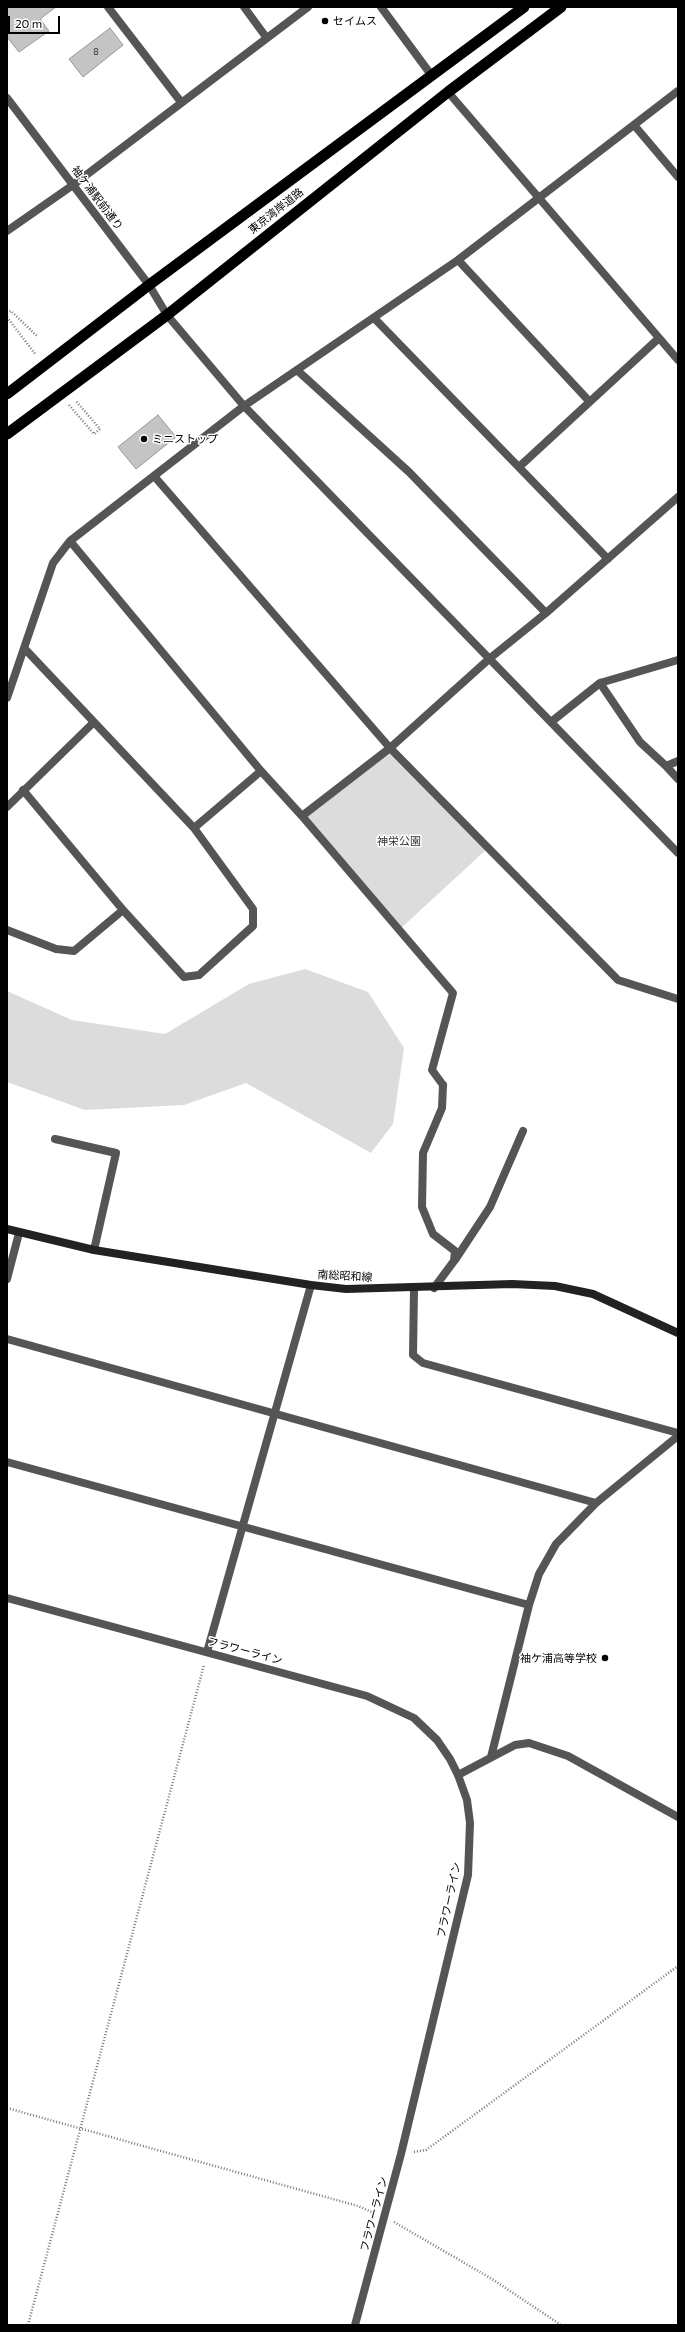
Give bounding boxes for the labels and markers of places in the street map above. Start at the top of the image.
place label: セイムス [333,14,377,28]
marker: セイムス [320,16,330,26]
place label: ミニストップ [152,432,218,446]
marker: ミニストップ [139,434,149,444]
place label: 袖ケ浦高等学校 [520,1651,597,1665]
marker: 袖ケ浦高等学校 [600,1653,610,1663]

